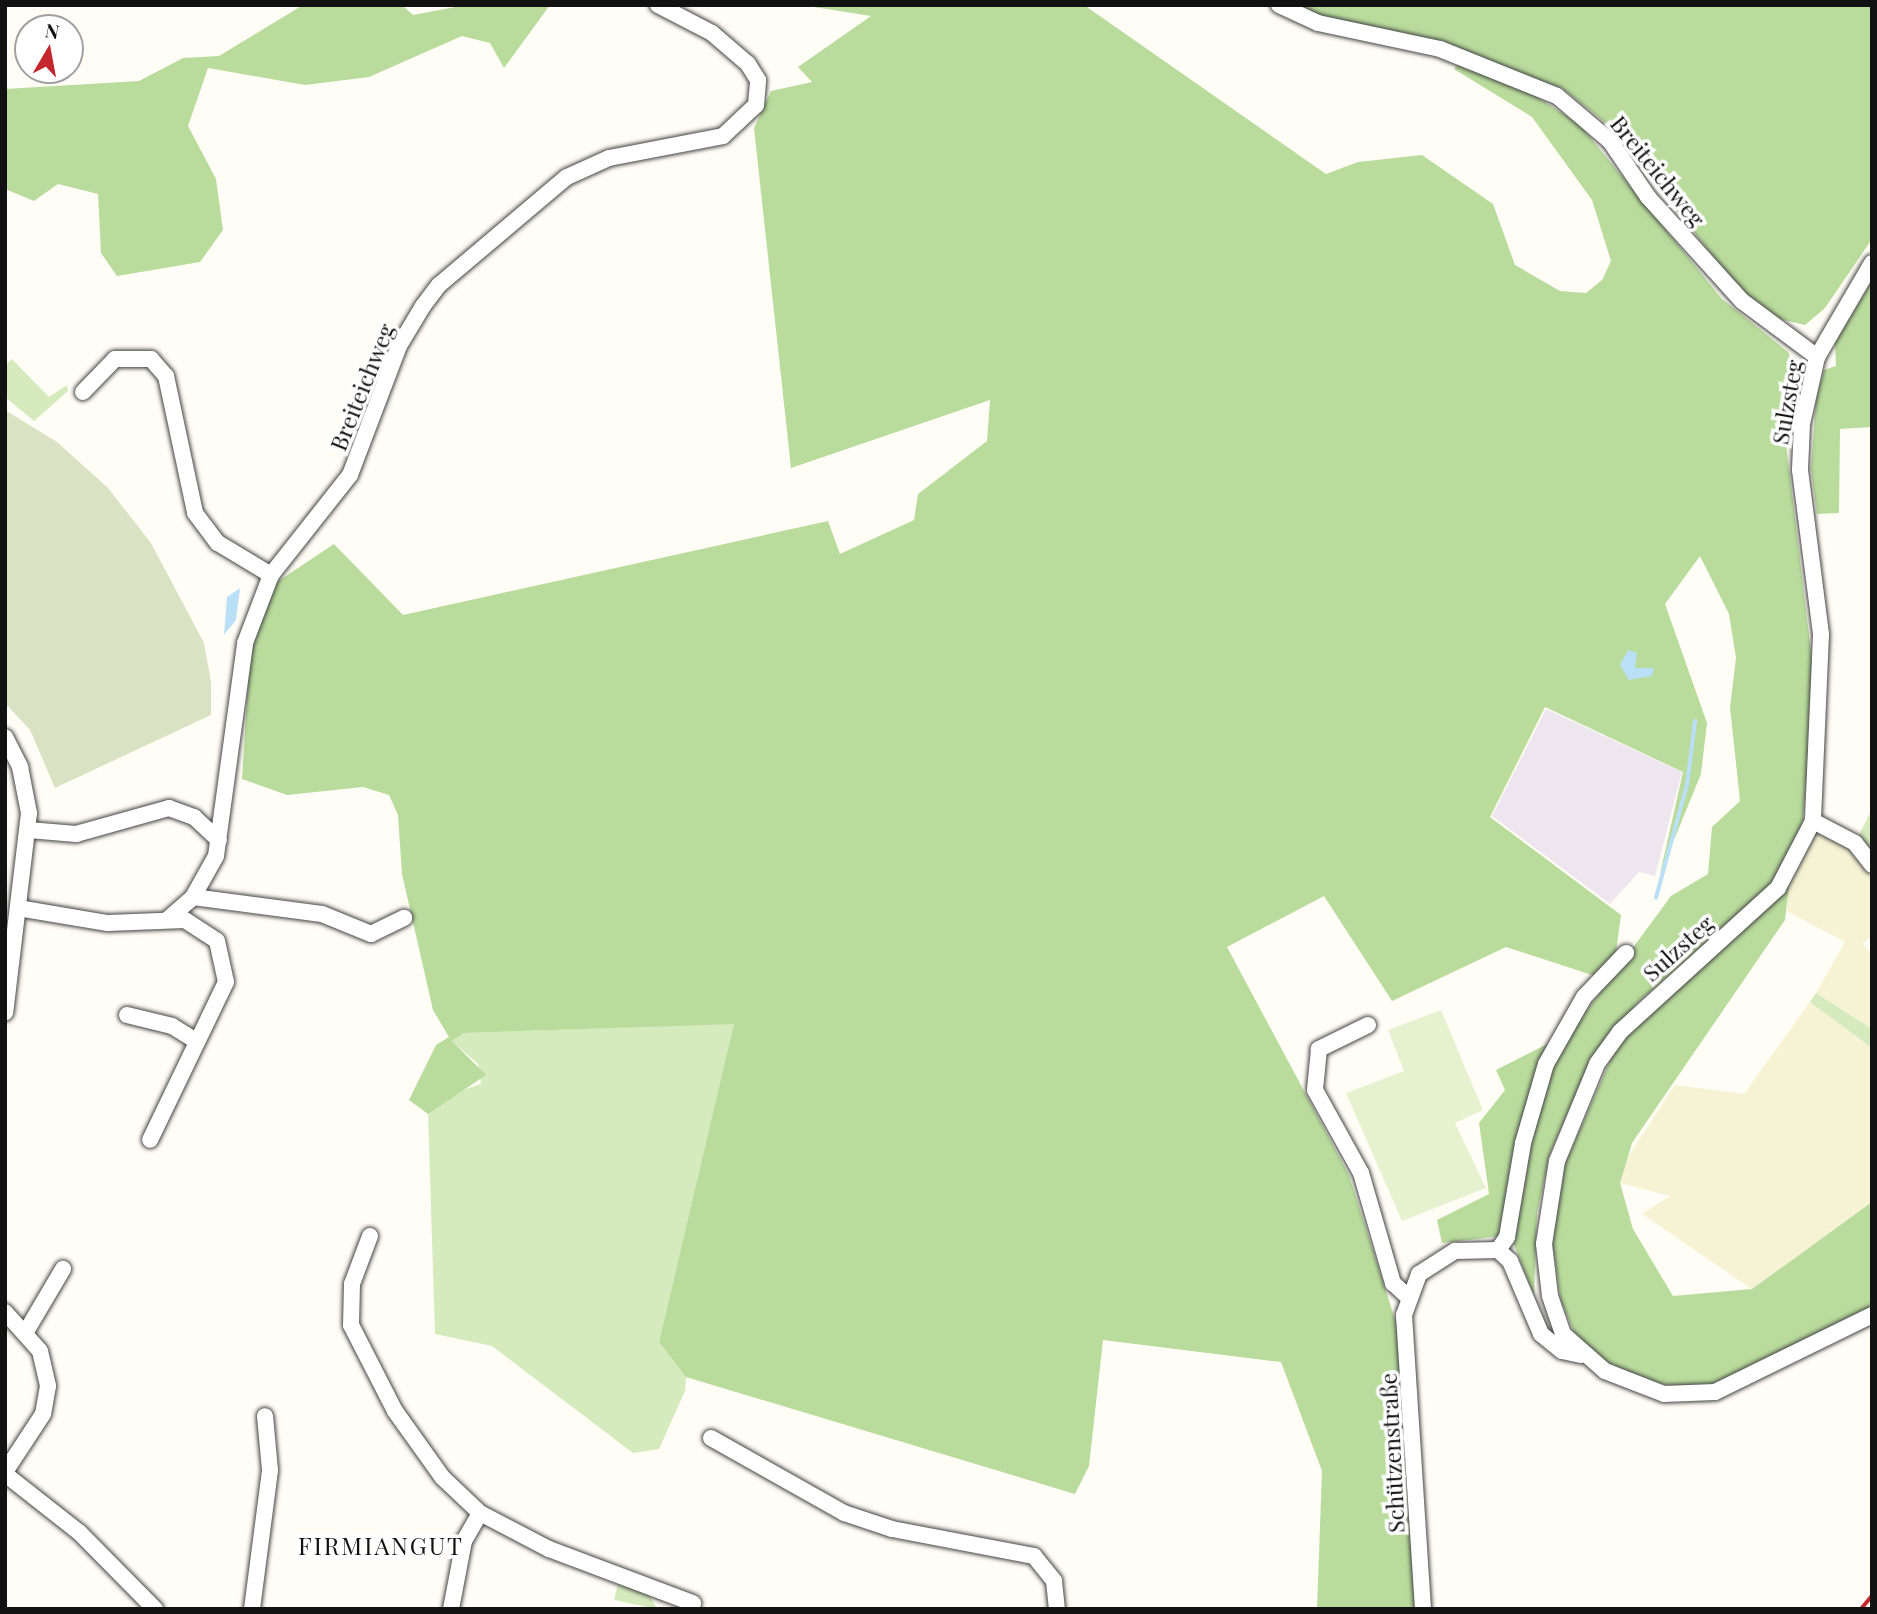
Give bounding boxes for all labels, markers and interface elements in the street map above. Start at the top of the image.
north arrow [14,14,84,84]
text: N [43,16,61,44]
street label: Breiteichweg [1605,110,1711,232]
street label: Breiteichweg [324,319,400,455]
street label: Sulzsteg [1766,357,1808,447]
street label: Sulzsteg [1637,909,1719,987]
street label: Schützenstraße [1374,1372,1410,1534]
district label: FIRMIANGUT [299,1532,463,1560]

